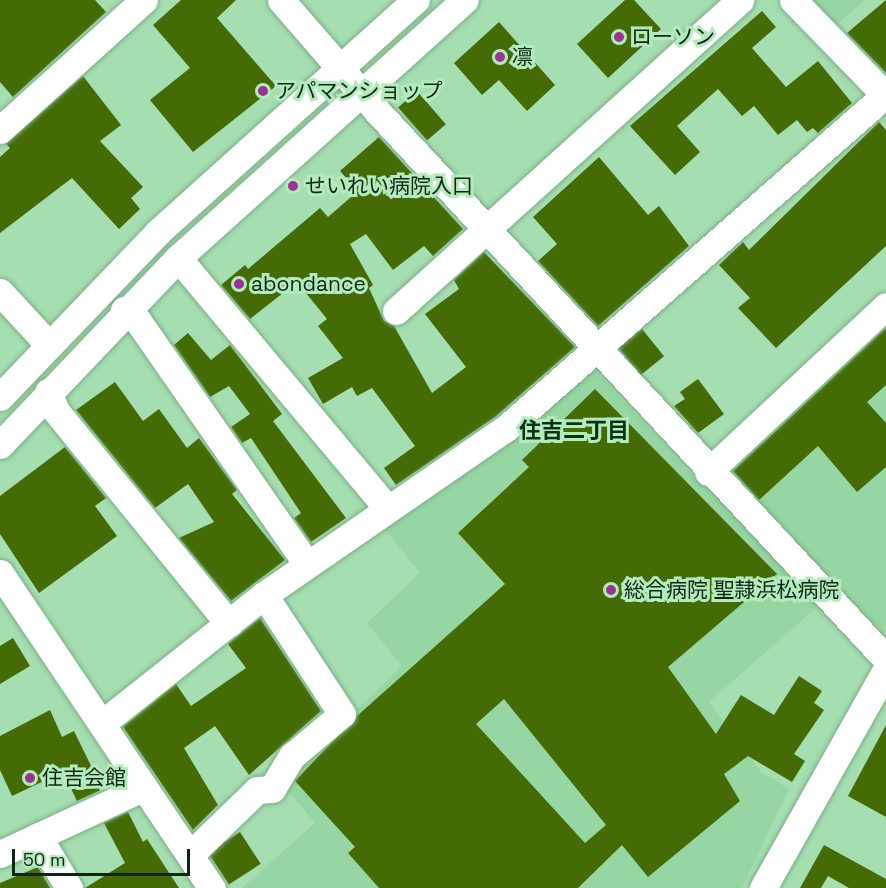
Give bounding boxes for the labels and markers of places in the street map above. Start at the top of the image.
place label: ローソン [631,24,715,50]
marker: ローソン [612,30,626,44]
place label: 凛 [512,44,533,70]
marker: 凛 [493,50,507,64]
place label: アパマンショップ [275,78,443,104]
marker: アパマンショップ [256,84,270,98]
place label: せいれい病院入口 [305,173,473,199]
marker: せいれい病院入口 [286,179,300,193]
place label: abondance [251,271,366,297]
marker: abondance [232,277,246,291]
place label: 総合病院 聖隷浜松病院 [624,577,839,603]
marker: 総合病院 聖隷浜松病院 [602,581,620,599]
place label: 住吉会館 [42,765,126,791]
marker: 住吉会館 [23,771,37,785]

